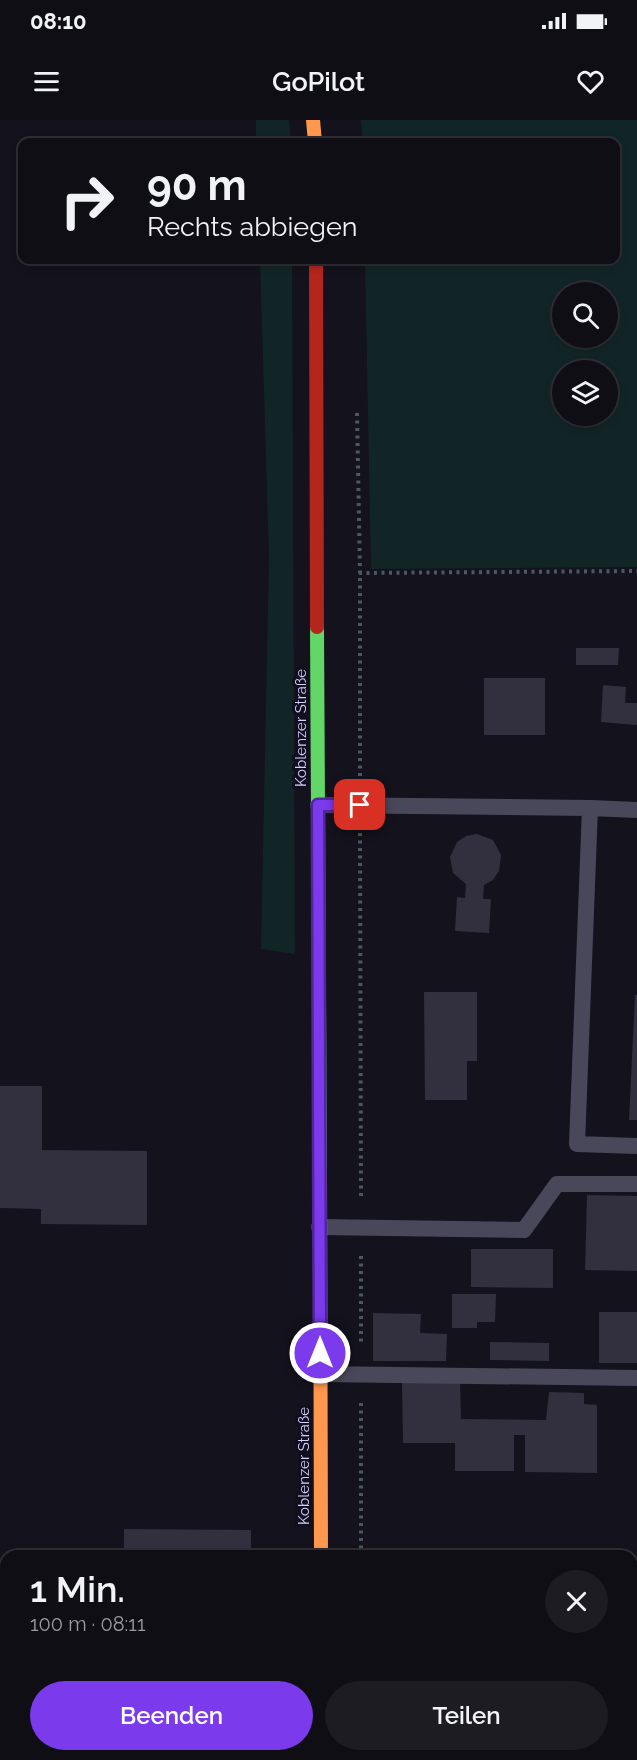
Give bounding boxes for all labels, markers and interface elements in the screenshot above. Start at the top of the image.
text: 08:10 [30,8,87,34]
icon: menu [30,65,63,98]
icon: heart [574,65,607,98]
text: GoPilot [272,66,365,97]
text: 90 m [147,161,247,210]
icon: right [48,162,126,240]
text: Rechts abbiegen [147,211,357,242]
map controls [552,282,618,426]
button: search [552,282,618,348]
button: layers [552,360,618,426]
street label: Koblenzer Straße [292,669,310,787]
pin [334,779,385,830]
icon: arrive [343,788,376,821]
position arrow [288,1321,352,1385]
street label: Koblenzer Straße [295,1407,313,1525]
text: 1 Min. [30,1568,125,1610]
button: close [545,1570,608,1633]
text: 100 m · 08:11 [30,1612,145,1636]
button: Beenden [30,1681,313,1750]
button: Teilen [325,1681,608,1750]

